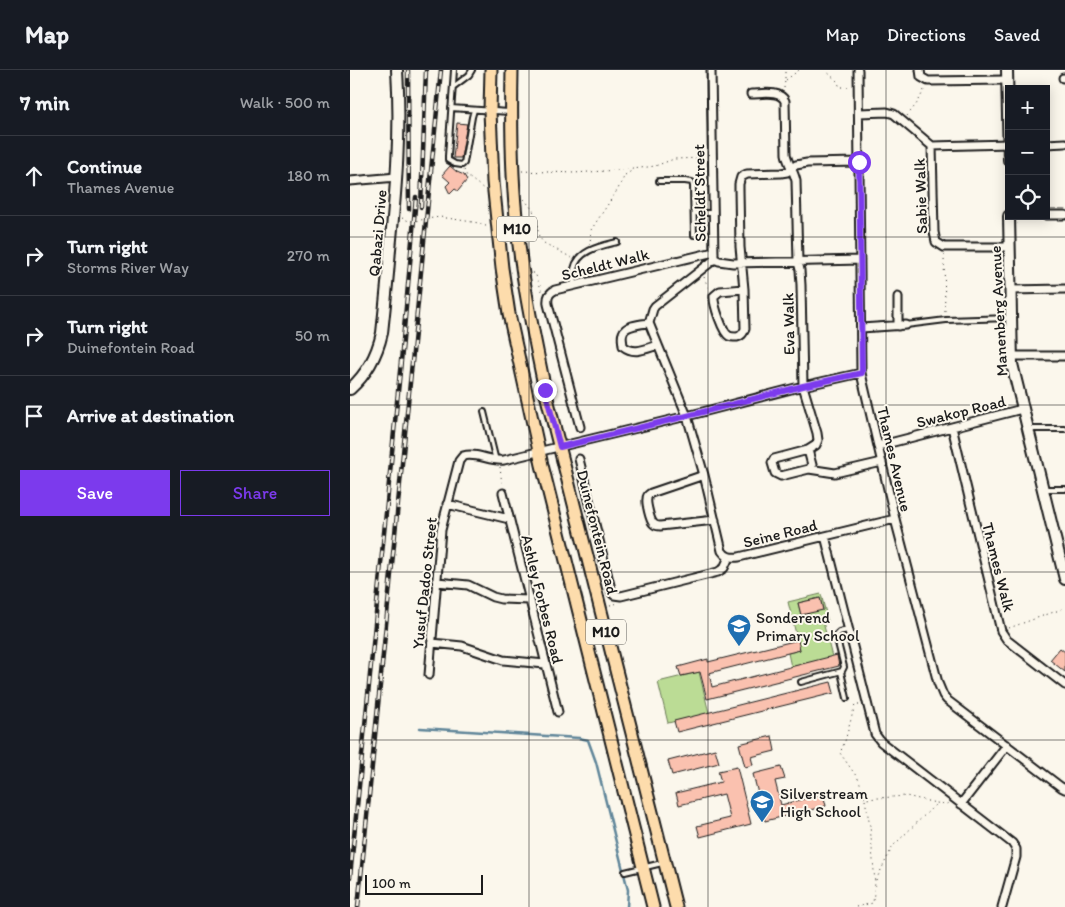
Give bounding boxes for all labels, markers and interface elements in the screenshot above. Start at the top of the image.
text: Map [25,20,69,49]
text: Map [826,24,859,46]
text: Directions [887,24,966,46]
text: Saved [994,24,1040,46]
map controls [1005,85,1050,220]
button: + [1005,85,1050,130]
text: 7 min [20,90,69,115]
text: Walk · 500 m [240,93,330,112]
button: − [1005,130,1050,175]
street label: Scheldt Street [689,144,710,242]
route start [848,151,871,174]
text: Continue [67,155,142,178]
street label: Sabie Walk [910,157,931,234]
icon: ahead [20,162,48,190]
text: 180 m [287,166,330,185]
button: locate [1005,175,1050,220]
text: Thames Avenue [67,178,174,197]
street label: Qabazi Drive [364,189,391,277]
road number: M10 [497,216,537,242]
text: Turn right [67,235,148,258]
icon: right [20,242,48,270]
street label: Scheldt Walk [559,244,652,285]
street label: Manenberg Avenue [986,245,1011,377]
text: 270 m [287,246,330,265]
text: Storms River Way [67,258,189,277]
street label: Eva Walk [778,292,799,355]
text: Turn right [67,315,148,338]
icon: right [20,322,48,350]
text: 50 m [295,326,330,345]
text: Duinefontein Road [67,338,195,357]
route end [534,379,557,402]
street label: Swakop Road [914,391,1008,432]
icon: arrive [20,402,48,430]
text: Arrive at destination [67,404,234,427]
street label: Thames Avenue [873,405,916,514]
street label: Duinefontein Road [573,468,622,597]
button: Save [20,470,170,516]
button: Share [180,470,330,516]
street label: Seine Road [741,515,820,552]
street label: Yusuf Dadoo Street [408,516,441,650]
street label: Thames Walk [978,520,1019,614]
street label: Ashley Forbes Road [517,533,568,666]
place label: Sonderend Primary School [756,608,860,645]
school or university icon: Sonderend Primary School [726,613,752,647]
road number: M10 [586,620,626,644]
place label: Silverstream High School [780,784,868,821]
school or university icon: Silverstream High School [749,789,775,823]
scale bar [365,872,482,895]
text: 100 m [372,875,411,892]

